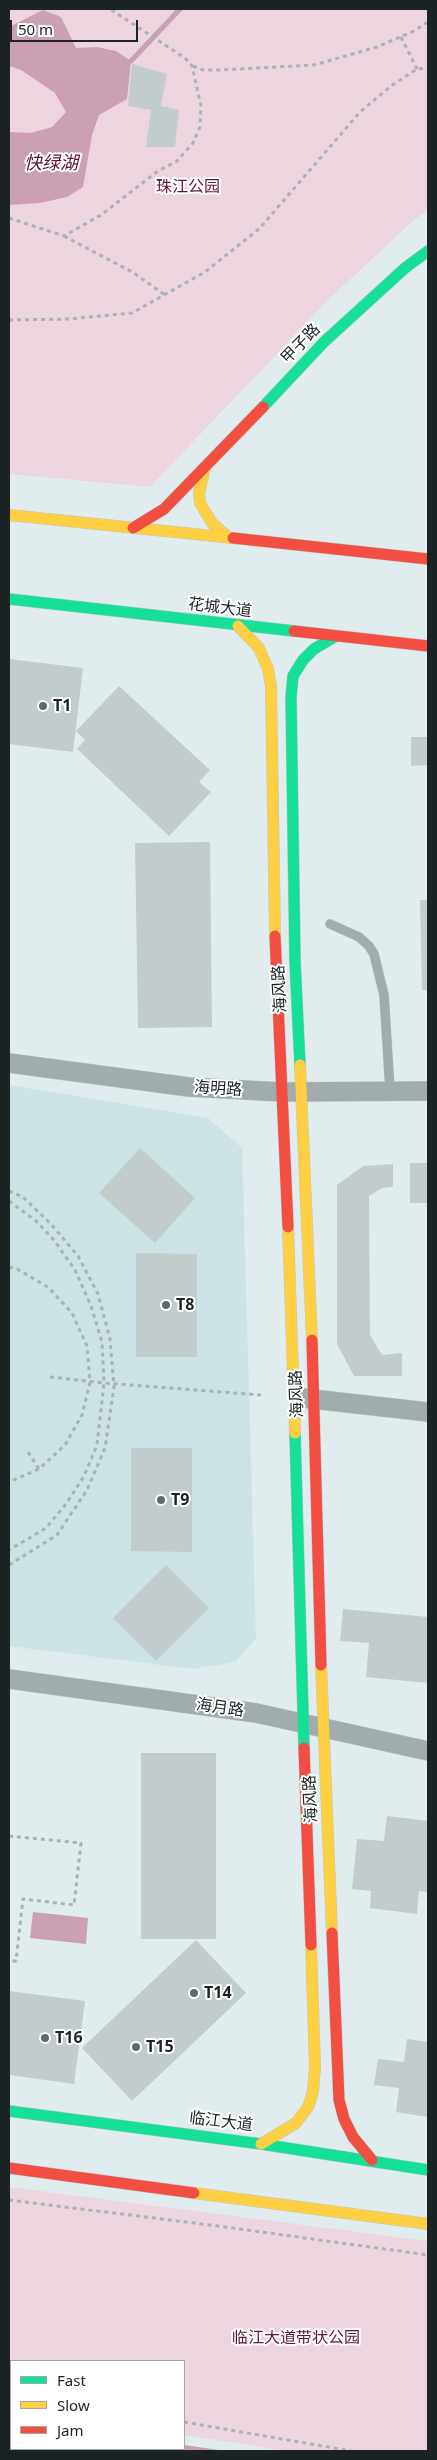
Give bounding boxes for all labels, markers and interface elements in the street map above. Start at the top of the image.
scale bar [12,10,140,42]
text: 50 m [18,19,53,39]
water label: 快绿湖 [24,153,78,175]
park label: 珠江公园 [156,177,220,197]
street label: 甲子路 [277,320,325,368]
street label: 花城大道 [187,595,253,621]
place label: T1 [53,696,71,716]
marker: T1 [37,700,49,712]
street label: 海风路 [269,965,291,1013]
street label: 海明路 [193,1078,243,1100]
place label: T8 [176,1295,194,1315]
marker: T8 [160,1299,172,1311]
street label: 海风路 [287,1370,307,1418]
place label: T9 [171,1490,189,1510]
marker: T9 [155,1494,167,1506]
street label: 海月路 [195,1695,245,1721]
street label: 海风路 [300,1775,322,1823]
place label: T14 [204,1983,232,2003]
marker: T14 [188,1987,200,1999]
place label: T16 [55,2028,83,2048]
marker: T16 [39,2032,51,2044]
place label: T15 [146,2037,174,2057]
marker: T15 [130,2041,142,2053]
street label: 临江大道 [188,2109,254,2135]
park label: 临江大道带状公园 [232,2328,360,2348]
legend [10,2360,185,2450]
text: Fast [57,2370,86,2390]
text: Slow [57,2395,90,2415]
text: Jam [57,2420,84,2440]

